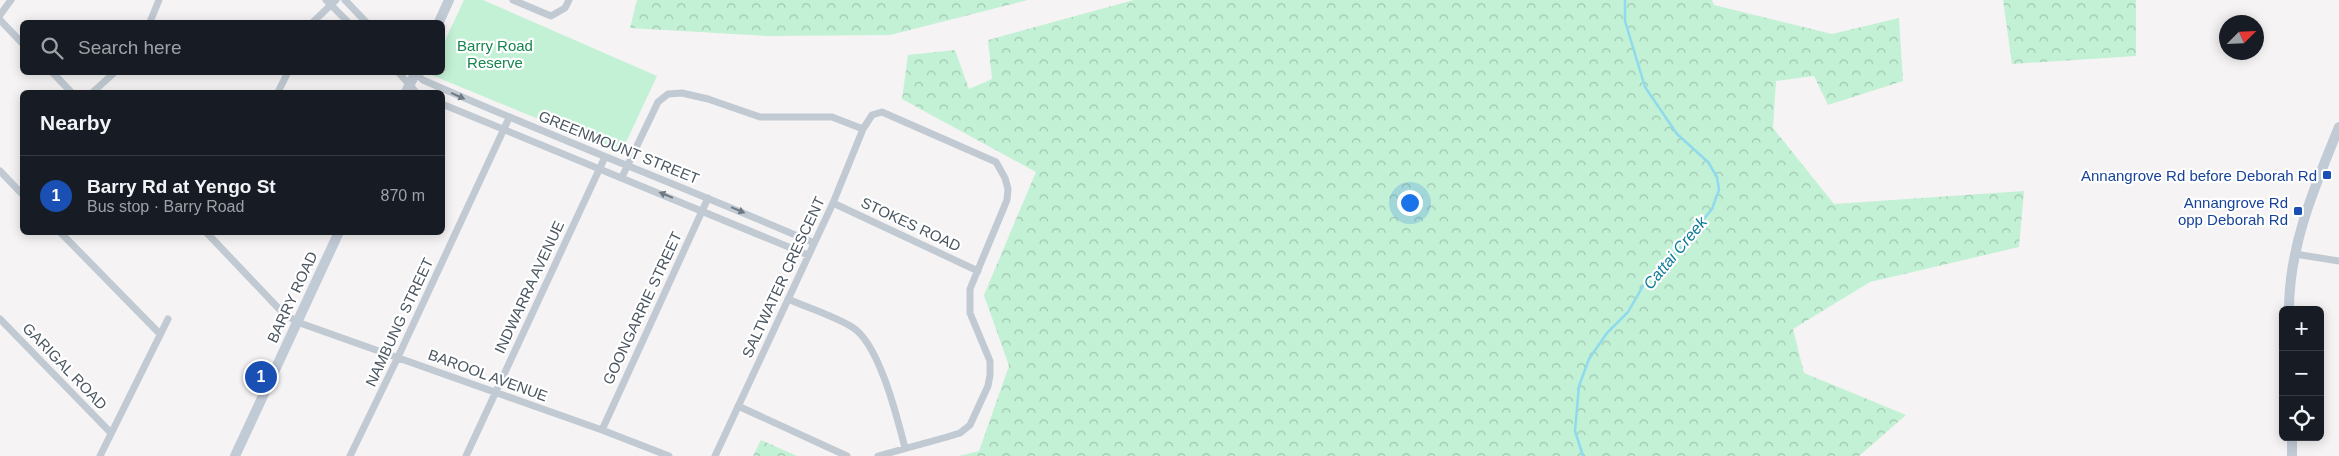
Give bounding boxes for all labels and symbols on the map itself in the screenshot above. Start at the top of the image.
north arrow [2219,15,2264,60]
park label: Barry Road Reserve [457,37,533,71]
one-way arrow [451,92,465,100]
street label: GREENMOUNT STREET [536,107,702,187]
place label: Annangrove Rd before Deborah Rd [2081,167,2317,184]
marker: Annangrove Rd before Deborah Rd [2321,169,2333,181]
your location [1397,190,1423,216]
one-way arrow [659,191,674,198]
street label: STOKES ROAD [858,193,964,255]
street label: SALTWATER CRESCENT [738,194,828,360]
place label: Annangrove Rd opp Deborah Rd [2178,194,2288,228]
marker: Annangrove Rd opp Deborah Rd [2292,205,2304,217]
one-way arrow [731,207,745,215]
water label: Cattai Creek [1640,213,1711,293]
street label: INDWARRA AVENUE [491,218,567,356]
street label: GOONGARRIE STREET [599,229,685,387]
street label: BARRY ROAD [263,249,321,345]
street label: NAMBUNG STREET [362,255,436,389]
street label: GARIGAL ROAD [19,319,111,413]
street label: BAROOL AVENUE [426,345,550,405]
pin: 1 [245,358,277,396]

